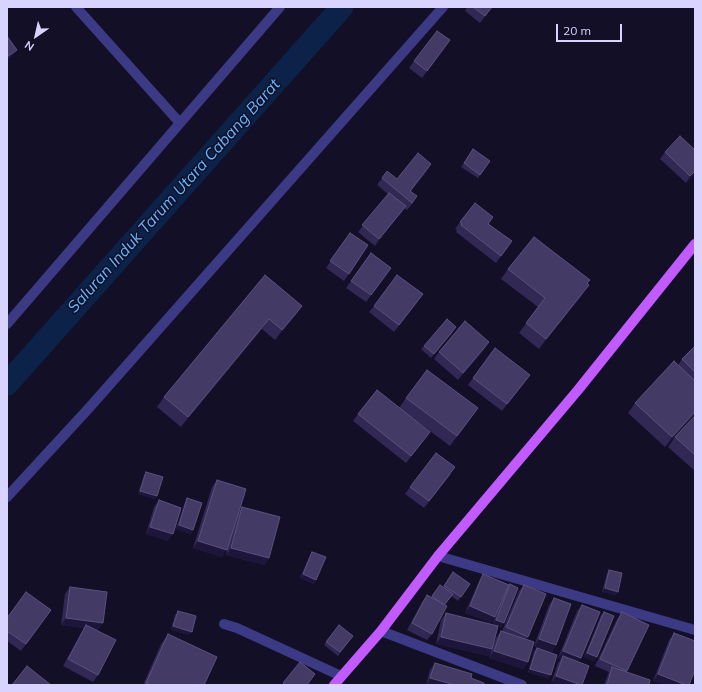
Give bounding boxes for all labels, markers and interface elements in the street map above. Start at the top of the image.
north arrow [16,16,56,56]
scale bar [558,16,624,42]
text: 20 m [563,23,591,38]
text: N [22,38,37,54]
water label: Saluran Induk Tarum Utara Cabang Barat [64,75,284,317]

